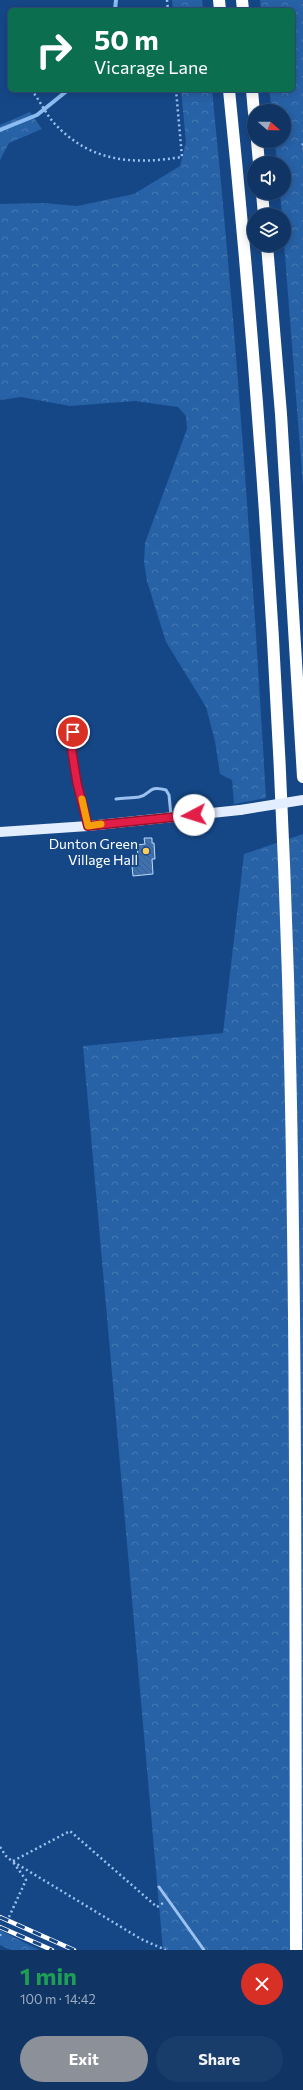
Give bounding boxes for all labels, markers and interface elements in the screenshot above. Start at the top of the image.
text: 50 m [94,22,159,56]
icon: right [28,24,80,76]
text: Vicarage Lane [94,56,208,78]
north arrow [247,104,291,148]
map controls [247,104,291,252]
button: sound [247,156,291,200]
button: layers [247,208,291,252]
pin [56,715,90,749]
icon: arrive [62,721,84,743]
position arrow [173,794,215,836]
place label: Dunton Green Village Hall [49,835,138,868]
marker: Dunton Green Village Hall [141,846,151,856]
text: 1 min [20,1961,77,1990]
button: close [241,1963,283,2005]
text: 100 m · 14:42 [20,1991,96,2007]
button: Exit [20,2036,148,2082]
button: Share [156,2036,283,2082]

